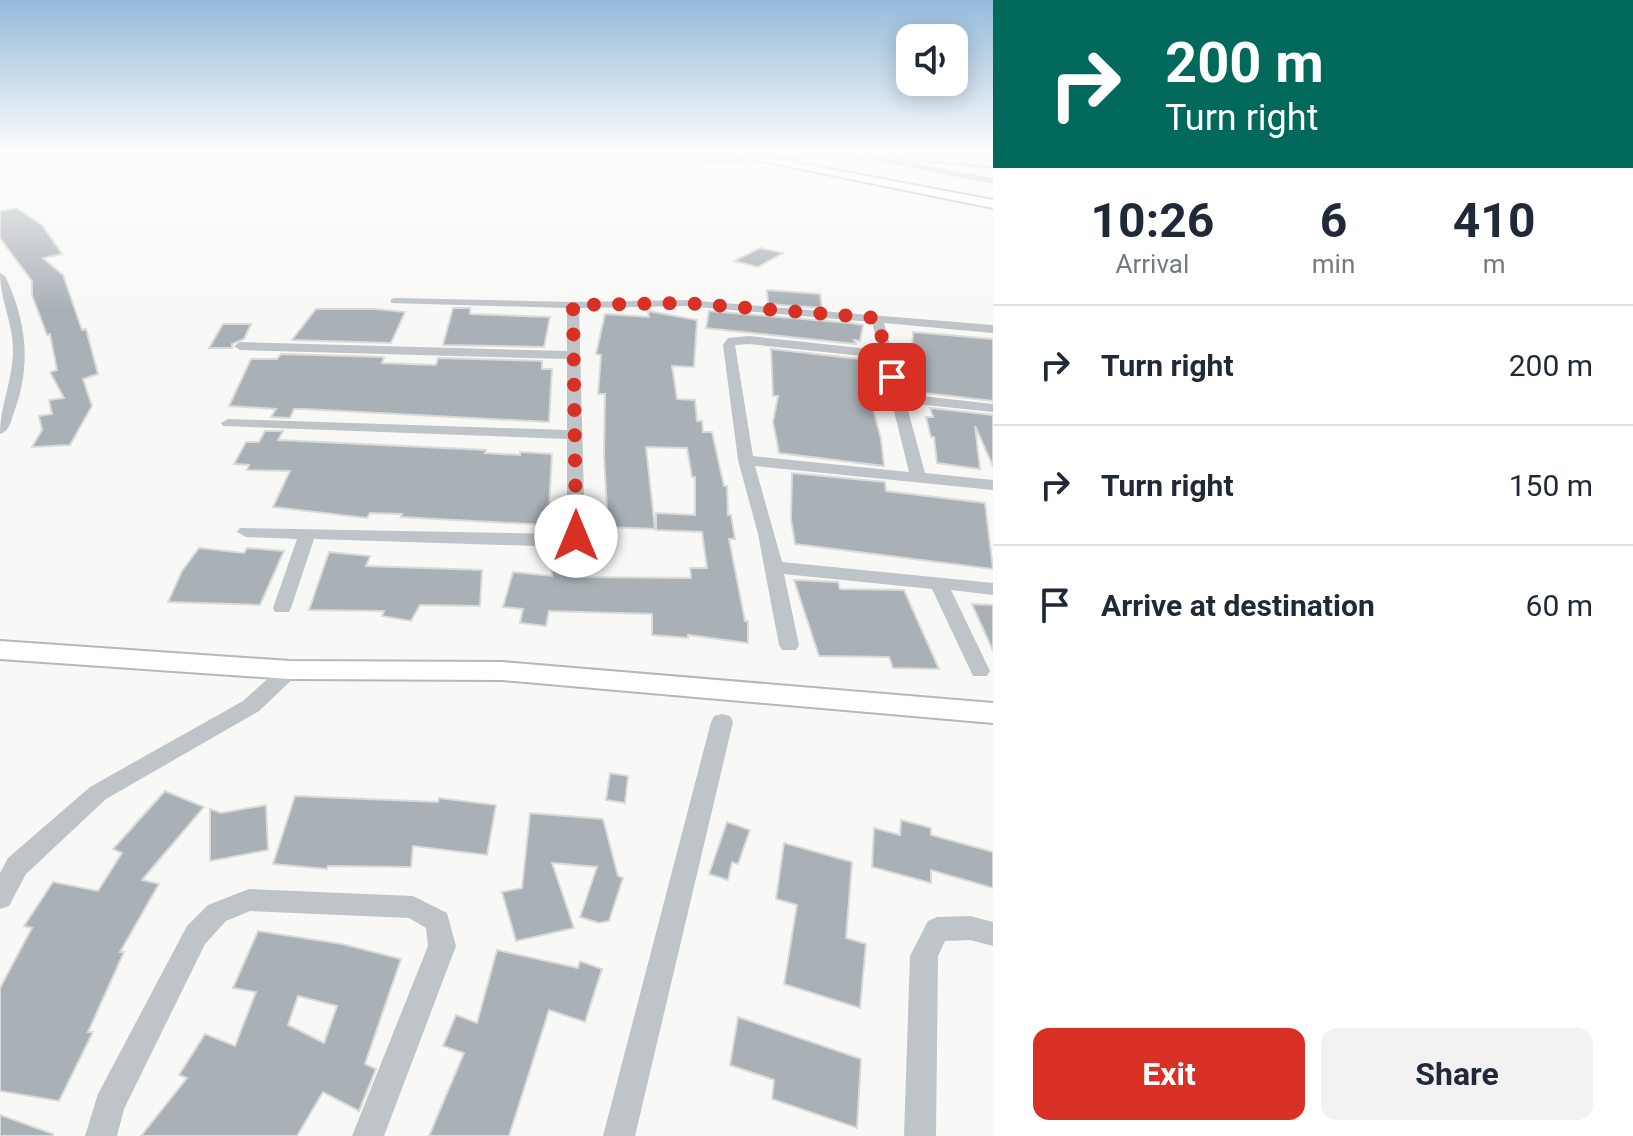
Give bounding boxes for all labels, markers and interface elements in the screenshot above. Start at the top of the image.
map controls [896,24,968,96]
button: sound [896,24,968,96]
text: 200 m [1165,30,1324,96]
icon: right [1033,32,1137,136]
text: Turn right [1165,97,1318,139]
text: 10:26 [1091,192,1214,249]
text: 6 [1320,192,1347,249]
text: 410 [1453,192,1535,249]
text: Arrival [1116,249,1189,279]
text: min [1312,249,1355,279]
text: m [1483,249,1506,279]
pin [858,343,926,411]
icon: right [1033,343,1077,387]
text: Turn right [1101,348,1234,383]
text: 200 m [1509,348,1593,383]
icon: arrive [870,355,914,399]
icon: right [1033,463,1077,507]
text: Turn right [1101,468,1234,503]
text: 150 m [1509,468,1593,503]
position arrow [534,494,618,578]
icon: arrive [1033,583,1077,627]
text: Arrive at destination [1101,588,1375,623]
text: 60 m [1526,588,1593,623]
button: Exit [1033,1028,1305,1120]
button: Share [1321,1028,1593,1120]

